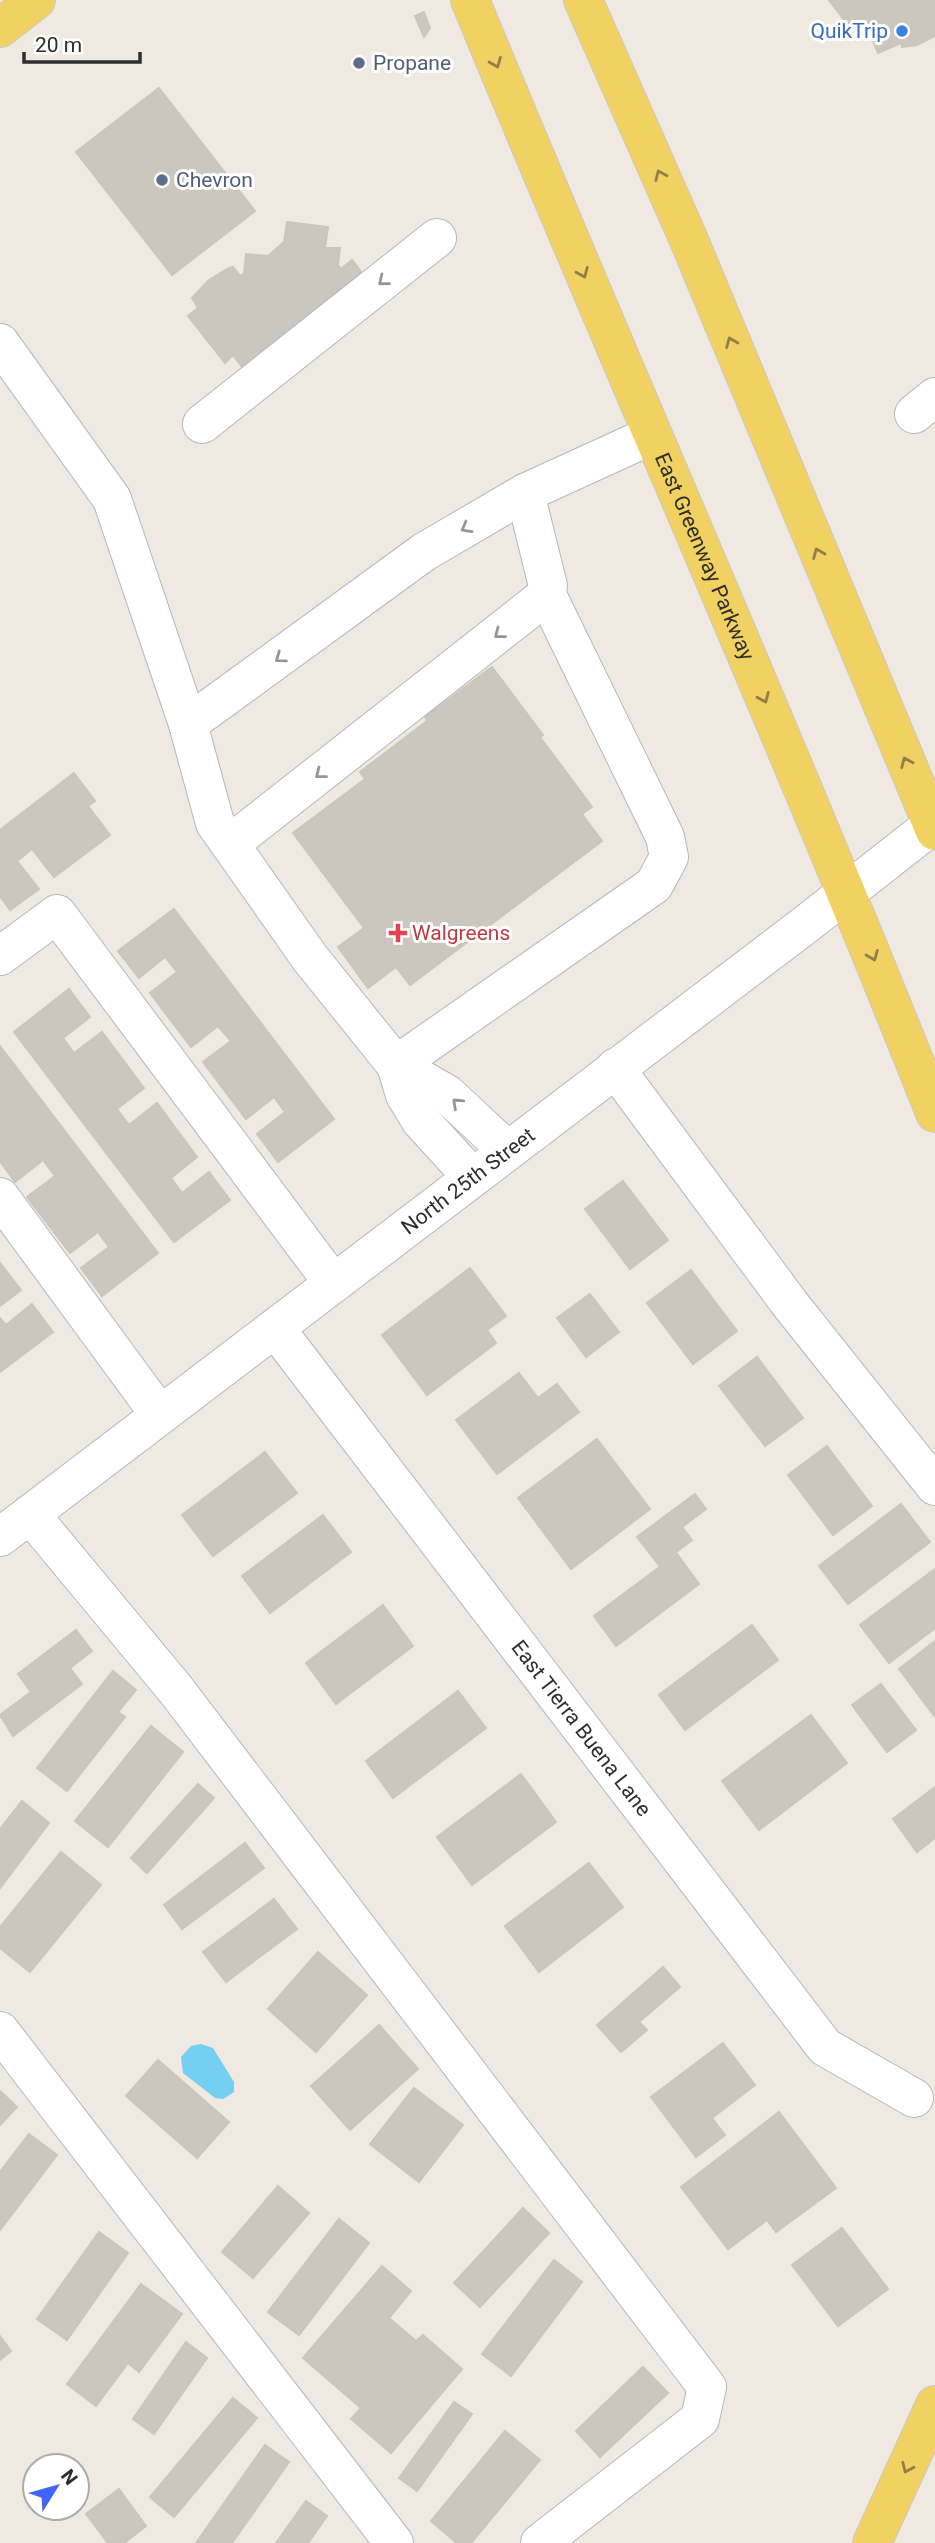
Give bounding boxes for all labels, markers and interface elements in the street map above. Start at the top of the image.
place label: QuikTrip [810,19,888,43]
scale bar [24,21,140,65]
marker: QuikTrip [894,23,910,39]
text: 20 m [35,33,82,57]
place label: Propane [373,51,451,75]
marker: Propane [351,55,367,71]
one-way arrow [488,56,502,68]
place label: Chevron [176,168,253,192]
one-way arrow [654,170,668,182]
marker: Chevron [154,172,170,188]
one-way arrow [575,266,589,278]
one-way arrow [379,272,391,285]
one-way arrow [725,337,739,349]
street label: East Greenway Parkway [650,449,759,664]
one-way arrow [461,519,474,532]
one-way arrow [812,547,826,559]
one-way arrow [494,625,506,638]
one-way arrow [275,649,287,662]
one-way arrow [756,690,770,703]
one-way arrow [900,757,914,769]
one-way arrow [315,765,327,778]
place label: Walgreens [412,921,510,945]
marker: Walgreens [390,925,406,941]
one-way arrow [864,949,878,961]
one-way arrow [452,1099,465,1112]
street label: North 25th Street [397,1123,540,1239]
street label: East Tierra Buena Lane [506,1636,656,1821]
north arrow [21,2452,91,2522]
one-way arrow [901,2461,915,2473]
text: N [56,2465,82,2489]

